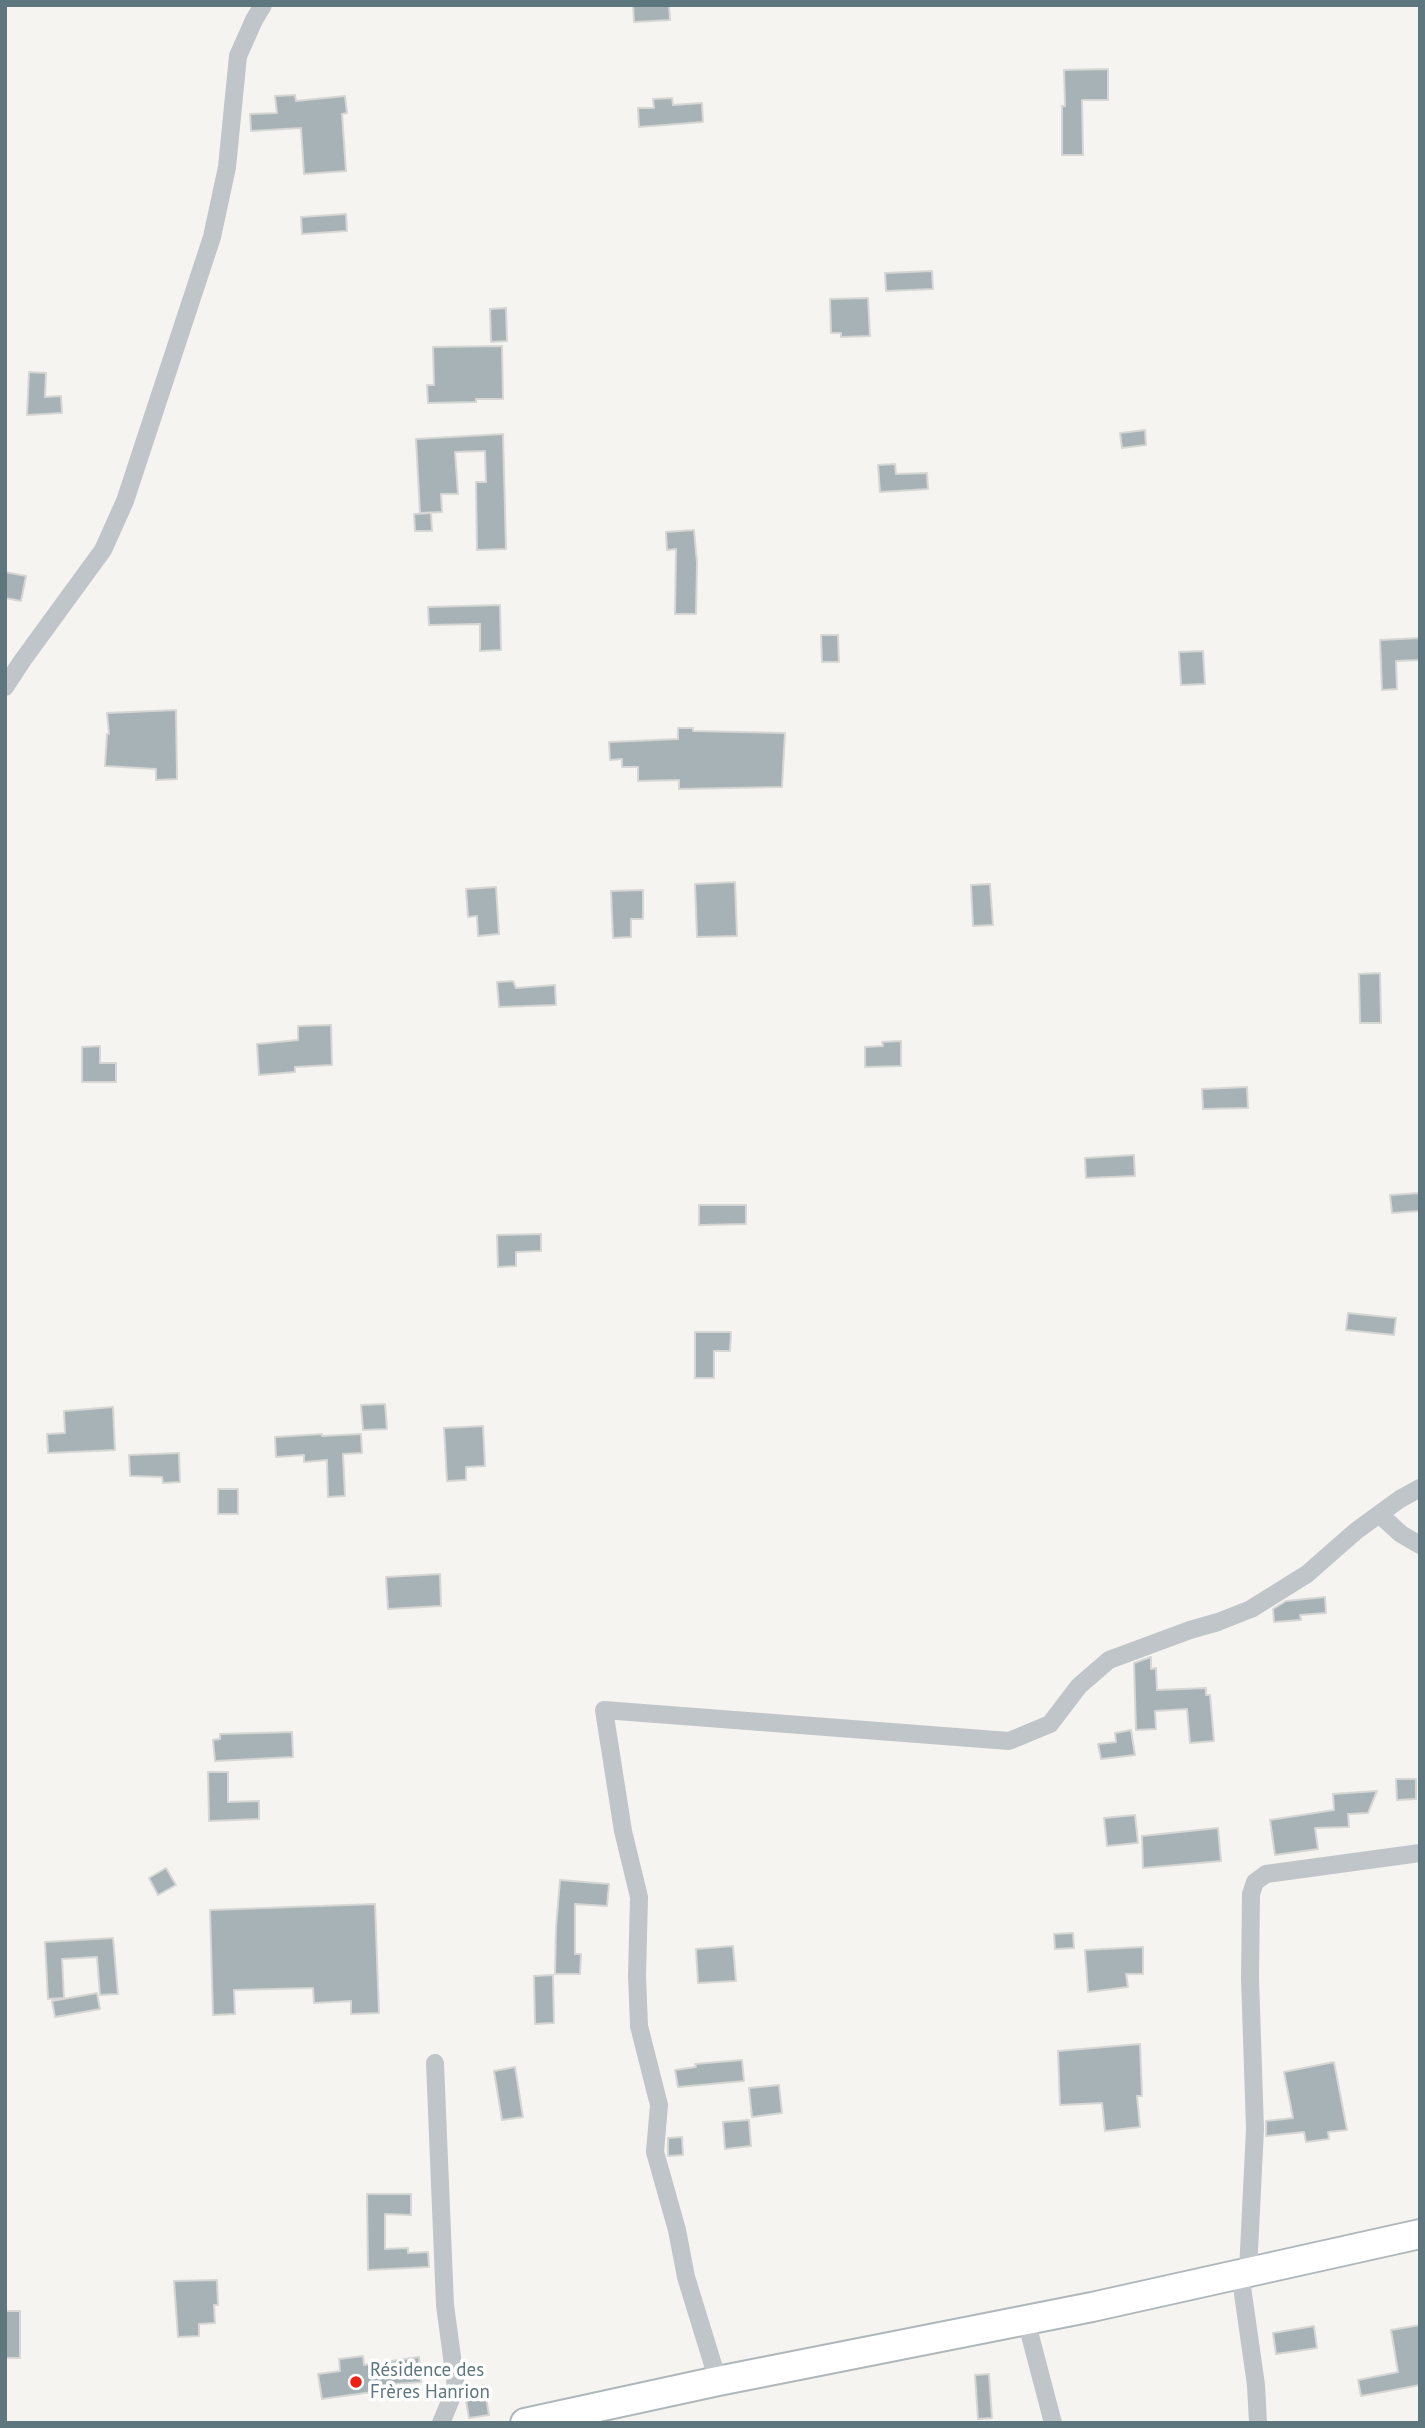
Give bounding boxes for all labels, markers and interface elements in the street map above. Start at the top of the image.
place label: Résidence des Frères Hanrion [370,2360,490,2404]
marker: Résidence des Frères Hanrion [348,2374,364,2390]

